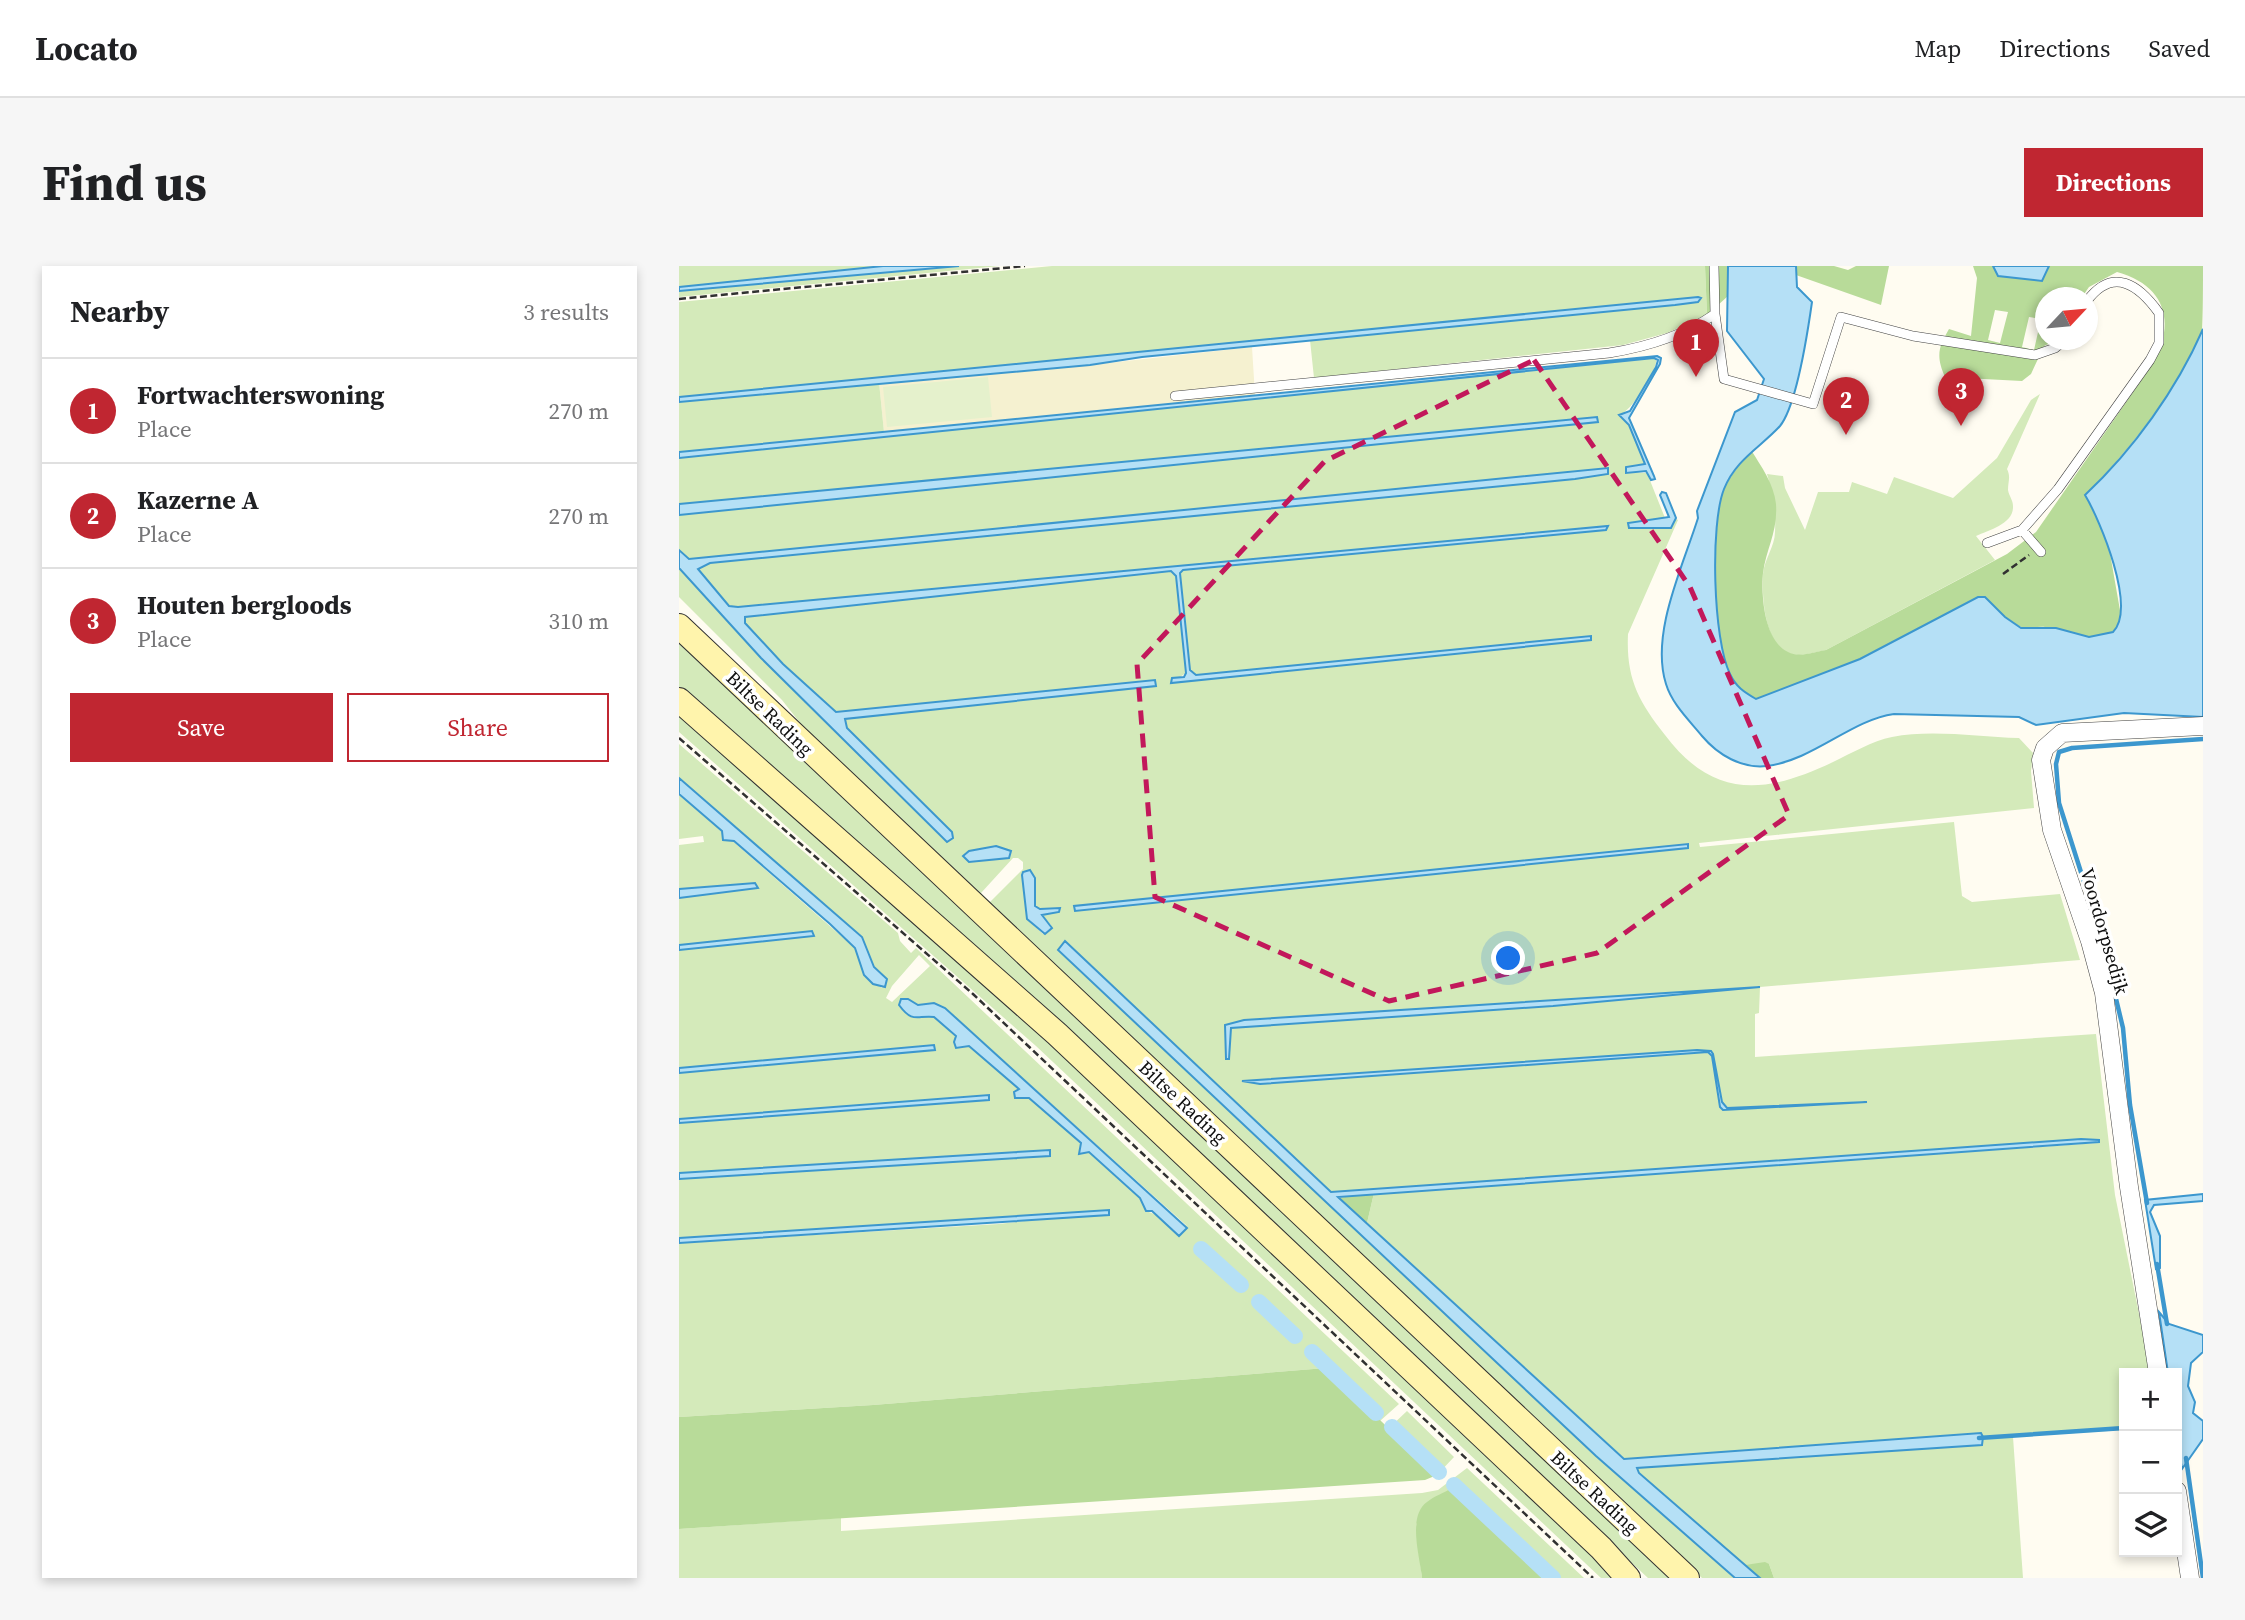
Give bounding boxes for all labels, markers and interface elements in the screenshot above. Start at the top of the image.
text: Locato [35,26,138,71]
text: Map [1914,32,1961,65]
text: Directions [1999,32,2110,65]
text: Saved [2148,32,2210,65]
button: Directions [2024,148,2203,217]
text: Find us [42,149,207,216]
north arrow [2035,287,2098,350]
text: Nearby [70,291,169,332]
text: 3 results [523,296,609,328]
pin: 1 [1673,319,1719,377]
pin: 3 [1938,368,1984,426]
text: Fortwachterswoning [137,377,384,413]
pin: 2 [1823,377,1869,435]
text: 1 [87,395,99,427]
text: 270 m [548,395,609,427]
text: Place [137,413,192,445]
text: Kazerne A [137,482,259,518]
text: 2 [87,500,99,532]
text: 270 m [548,500,609,532]
text: Place [137,518,192,550]
text: Houten bergloods [137,587,352,623]
text: 3 [87,605,99,637]
text: 310 m [548,605,609,637]
text: Place [137,623,192,655]
street label: Biltse Rading [721,665,819,761]
button: Save [70,693,333,762]
button: Share [347,693,609,762]
street label: Voordorpsedijk [2075,865,2136,998]
your location [1491,941,1525,975]
street label: Biltse Rading [1133,1054,1233,1150]
map controls [2119,1368,2182,1557]
button: + [2119,1368,2182,1431]
button: − [2119,1431,2182,1494]
street label: Biltse Rading [1545,1444,1645,1540]
button: layers [2119,1494,2182,1557]

